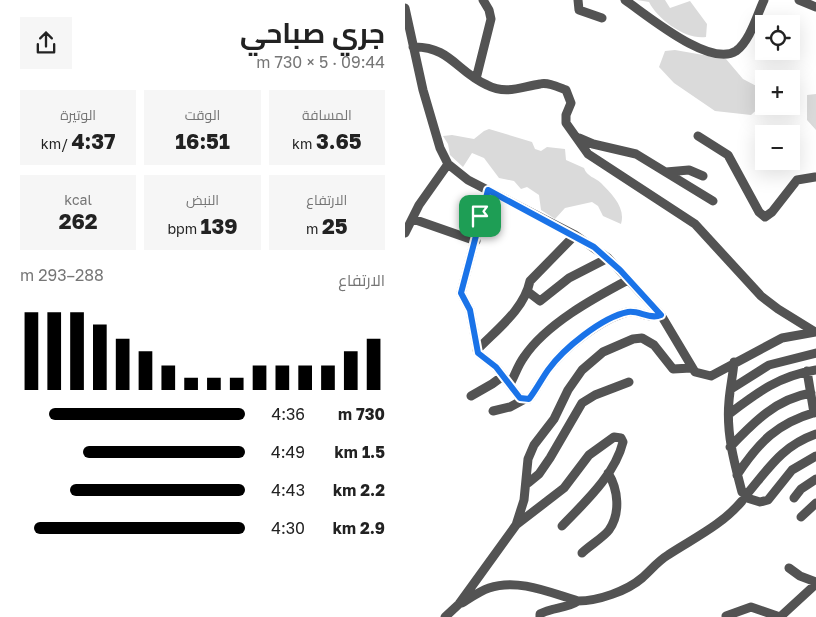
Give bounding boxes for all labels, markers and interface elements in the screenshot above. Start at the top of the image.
map controls [755,15,800,170]
button: locate [755,15,800,60]
text: جري صباحي [240,16,385,49]
button: share [20,17,72,69]
text: 09:44 · 5 × 730 m [256,52,385,72]
button: + [755,70,800,115]
text: الوتيرة [60,106,96,123]
text: الوقت [185,106,220,123]
text: المسافة [302,106,352,123]
button: − [755,125,800,170]
text: 4:37 [71,128,116,154]
text: 16:51 [175,128,230,154]
text: 3.65 [316,128,362,154]
text: /km [41,135,71,152]
text: km [292,135,316,152]
text: kcal [64,191,92,208]
text: النبض [186,191,219,208]
text: الارتفاع [306,191,347,208]
pin [459,195,501,237]
icon: arrive [466,202,494,230]
text: 262 [59,208,98,234]
text: 139 [201,213,238,239]
text: 25 [322,213,348,239]
text: bpm [167,220,201,237]
text: m [306,220,322,237]
text: 288–293 m [20,265,104,285]
text: الارتفاع [338,270,385,290]
text: 4:36 [271,404,305,424]
text: 730 m [338,404,385,424]
text: 4:49 [271,442,305,462]
text: 1.5 km [335,442,385,462]
text: 4:43 [271,480,305,500]
text: 2.2 km [333,480,385,500]
text: 4:30 [271,518,305,538]
text: 2.9 km [333,518,385,538]

